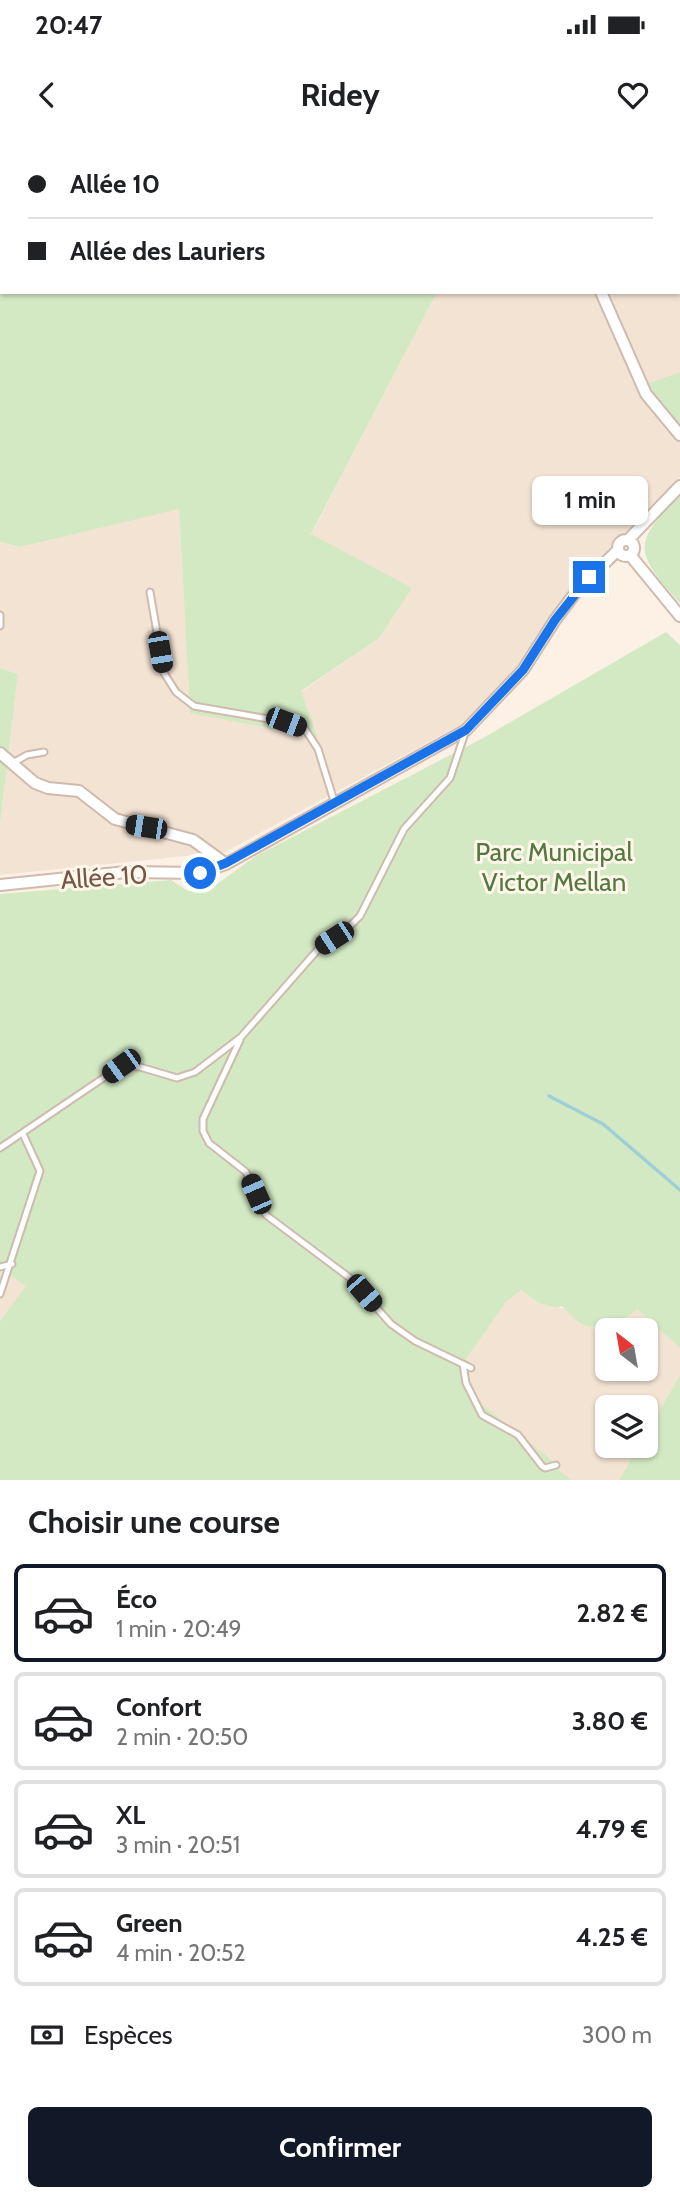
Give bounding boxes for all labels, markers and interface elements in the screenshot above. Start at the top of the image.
text: 20:47 [35,9,102,41]
text: Ridey [300,75,380,114]
icon: back [28,76,66,114]
icon: heart [614,76,652,114]
text: Allée 10 [70,168,160,200]
text: Allée des Lauriers [70,235,265,267]
callout: 1 min [531,476,647,524]
text: 1 min [564,486,616,514]
route end [573,561,605,593]
car [147,629,174,675]
car [263,705,310,739]
car [124,813,169,841]
park label: Parc Municipal Victor Mellan [475,836,633,898]
route start [184,857,216,889]
street label: Allée 10 [59,858,149,896]
car [311,918,358,958]
car [98,1045,145,1087]
car [238,1171,275,1217]
car [343,1270,386,1316]
north arrow [595,1318,658,1381]
map controls [595,1318,658,1458]
button: layers [595,1395,658,1458]
text: Choisir une course [28,1502,280,1541]
icon: car [32,1582,95,1645]
text: Éco [116,1583,157,1615]
text: 2.82 € [576,1597,648,1629]
text: 1 min · 20:49 [116,1615,242,1643]
icon: car [32,1690,95,1753]
text: Confort [116,1691,202,1723]
text: 3.80 € [572,1705,648,1737]
text: 2 min · 20:50 [116,1723,248,1751]
icon: car [32,1798,95,1861]
text: XL [116,1799,145,1831]
text: 4.79 € [576,1813,648,1845]
text: 3 min · 20:51 [116,1831,240,1859]
icon: car [32,1906,95,1969]
text: Green [116,1907,183,1939]
text: 4.25 € [576,1921,648,1953]
text: 4 min · 20:52 [116,1939,246,1967]
icon: cash [28,2016,66,2054]
text: Espèces [84,2019,173,2051]
text: 300 m [582,2021,652,2049]
button: Confirmer [28,2107,652,2187]

